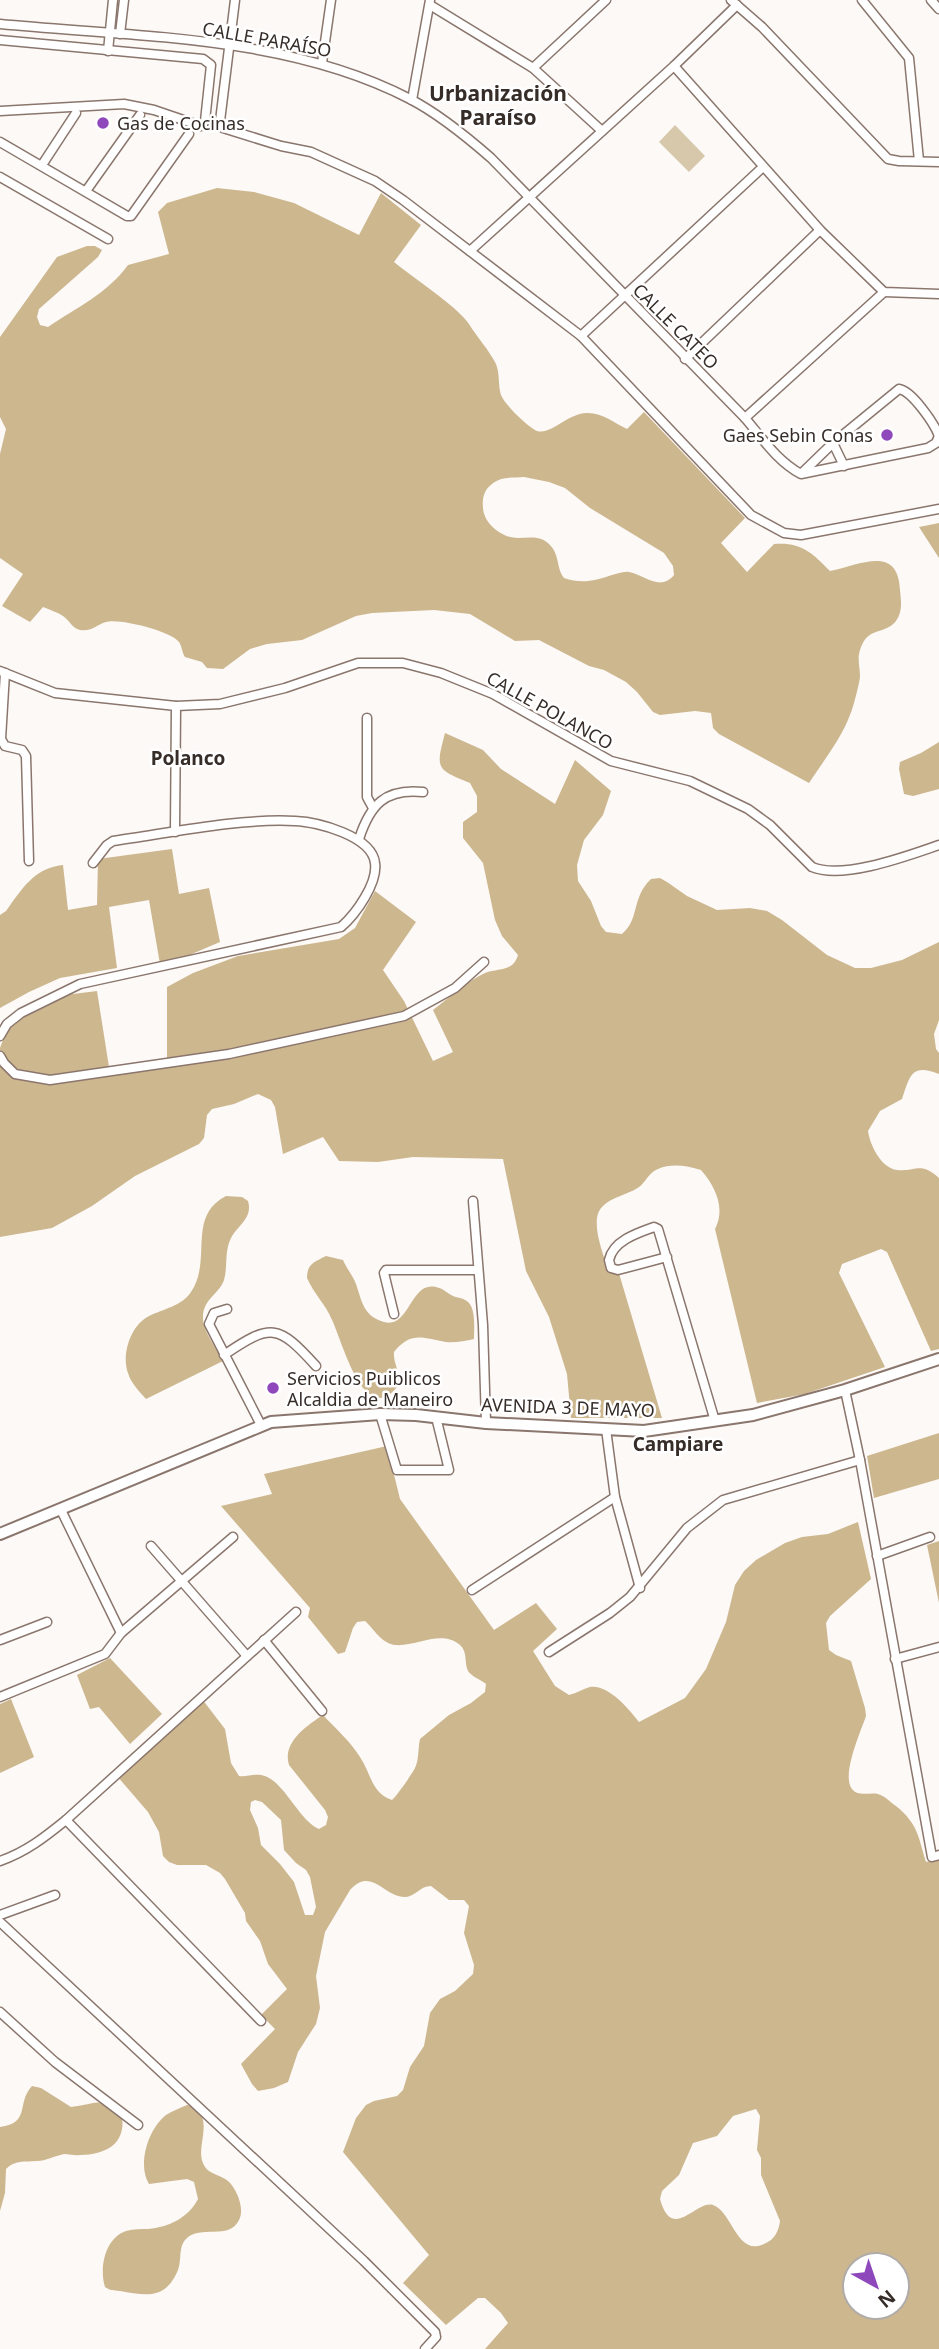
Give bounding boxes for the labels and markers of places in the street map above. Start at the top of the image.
place label: Gas de Cocinas [117,111,245,135]
marker: Gas de Cocinas [95,115,111,131]
place label: Gaes Sebin Conas [723,423,873,447]
marker: Gaes Sebin Conas [879,427,895,443]
place label: Servicios Puiblicos Alcaldia de Maneiro [287,1366,453,1411]
marker: Servicios Puiblicos Alcaldia de Maneiro [265,1380,281,1396]

